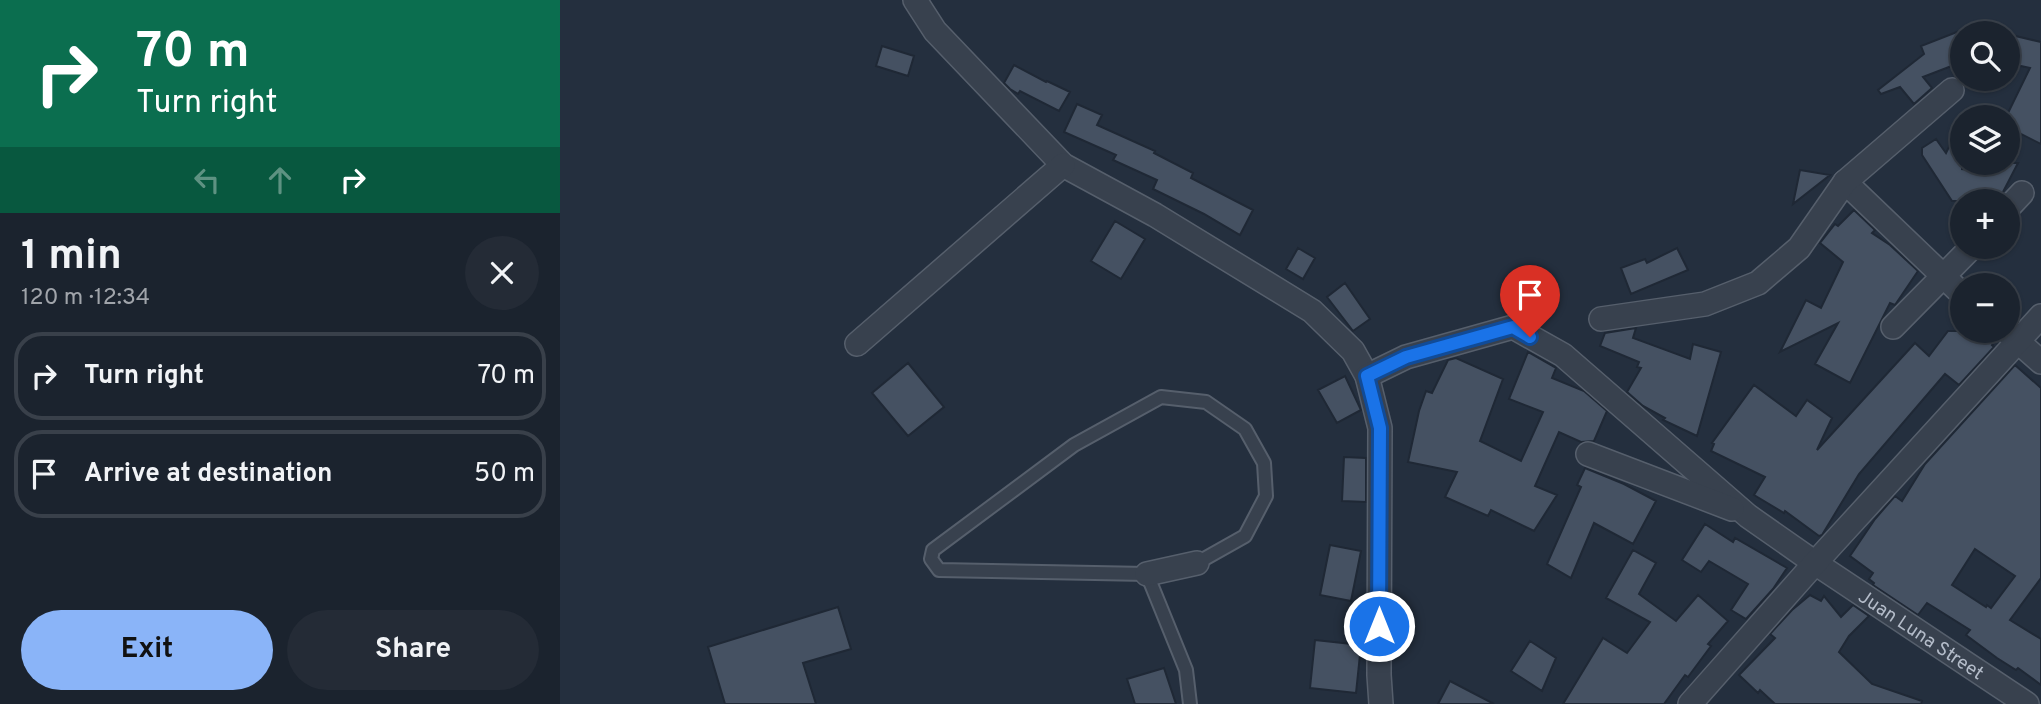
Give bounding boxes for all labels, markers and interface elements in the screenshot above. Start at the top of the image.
map controls [1950,21,2020,343]
button: search [1950,21,2020,91]
text: 70 m [136,23,250,85]
icon: right [21,28,112,119]
text: Turn right [136,84,278,124]
button: layers [1950,105,2020,175]
icon: left [188,161,226,199]
icon: ahead [261,161,299,199]
icon: right [334,161,372,199]
button: + [1950,189,2020,259]
text: 1 min [21,231,122,284]
button: close [465,236,539,310]
pin [1500,265,1560,337]
button: − [1950,273,2020,343]
icon: arrive [1511,276,1549,314]
text: 120 m · 12:34 [21,284,150,313]
icon: right [25,357,63,395]
text: Turn right [84,360,204,393]
text: 70 m [477,360,535,393]
icon: arrive [25,455,63,493]
text: Arrive at destination [84,458,332,491]
text: 50 m [474,458,535,491]
street label: Juan Luna Street [1853,585,1988,686]
position arrow [1342,589,1416,663]
button: Exit [21,610,273,690]
button: Share [287,610,539,690]

